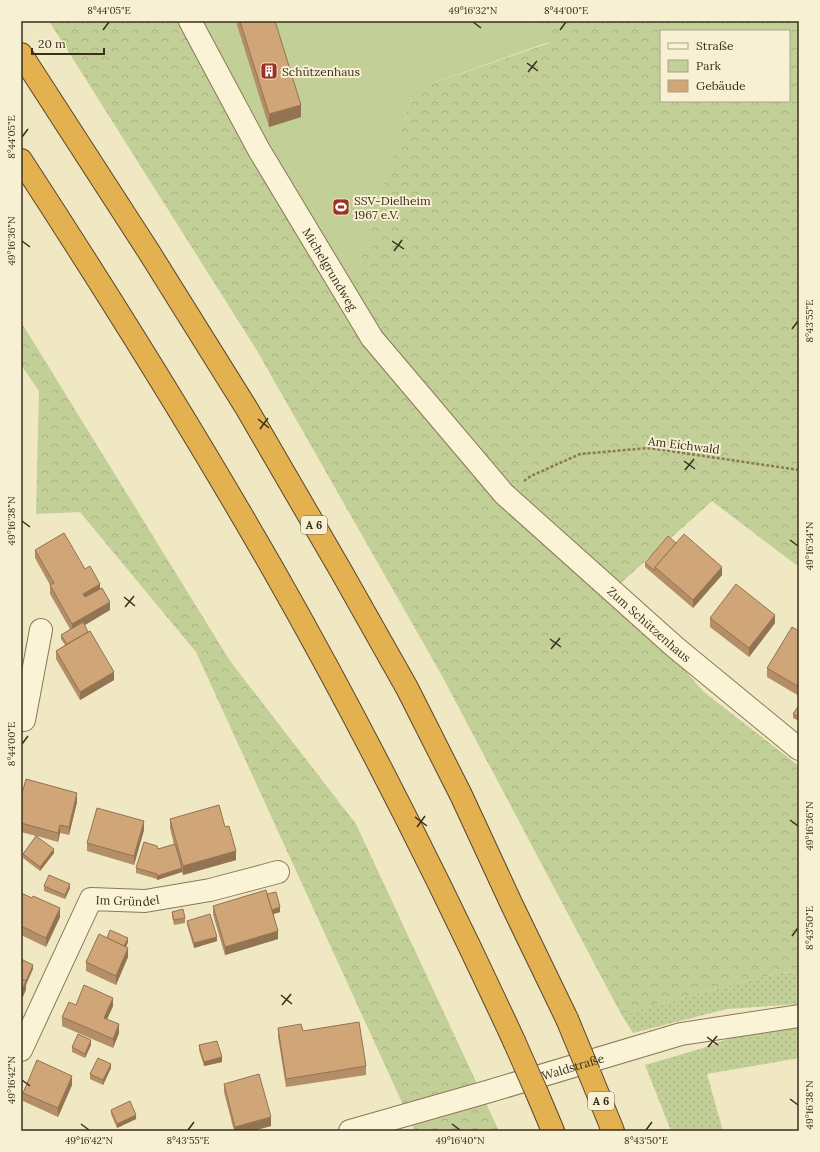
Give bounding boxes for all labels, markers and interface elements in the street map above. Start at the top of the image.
text: 8°44'05"E [87,4,131,17]
text: 49°16'32"N [449,4,498,17]
text: 8°44'00"E [544,4,588,17]
scale bar [32,30,104,56]
legend [660,30,790,102]
text: 20 m [38,36,66,51]
text: Straße [696,38,734,53]
text: Park [696,58,722,73]
building icon: Schützenhaus [259,61,279,81]
place label: Schützenhaus [282,64,360,79]
text: Gebäude [696,78,746,93]
text: 8°44'05"E [5,115,18,159]
place label: SSV-Dielheim 1967 e.V. [354,193,431,222]
sports icon: SSV-Dielheim 1967 e.V. [331,197,351,217]
text: 49°16'36"N [5,216,18,266]
street label: Michelgrundweg [300,225,361,313]
text: 8°43'55"E [803,300,816,343]
street label: Am Eichwald [646,433,721,457]
text: 49°16'38"N [5,496,18,546]
road number: A 6 [301,516,327,534]
text: 49°16'34"N [803,521,816,570]
street label: Zum Schützenhaus [605,583,695,665]
text: 8°44'00"E [5,722,18,766]
text: 49°16'36"N [803,801,816,851]
street label: Im Gründel [95,891,160,909]
text: 8°43'50"E [803,906,816,950]
street label: Waldstraße [540,1050,606,1083]
text: 49°16'42"N [5,1056,18,1104]
text: 49°16'38"N [803,1080,816,1130]
road number: A 6 [588,1092,614,1110]
text: 49°16'42"N [65,1134,113,1147]
text: 8°43'55"E [167,1134,210,1147]
text: 49°16'40"N [436,1134,485,1147]
text: 8°43'50"E [624,1134,668,1147]

